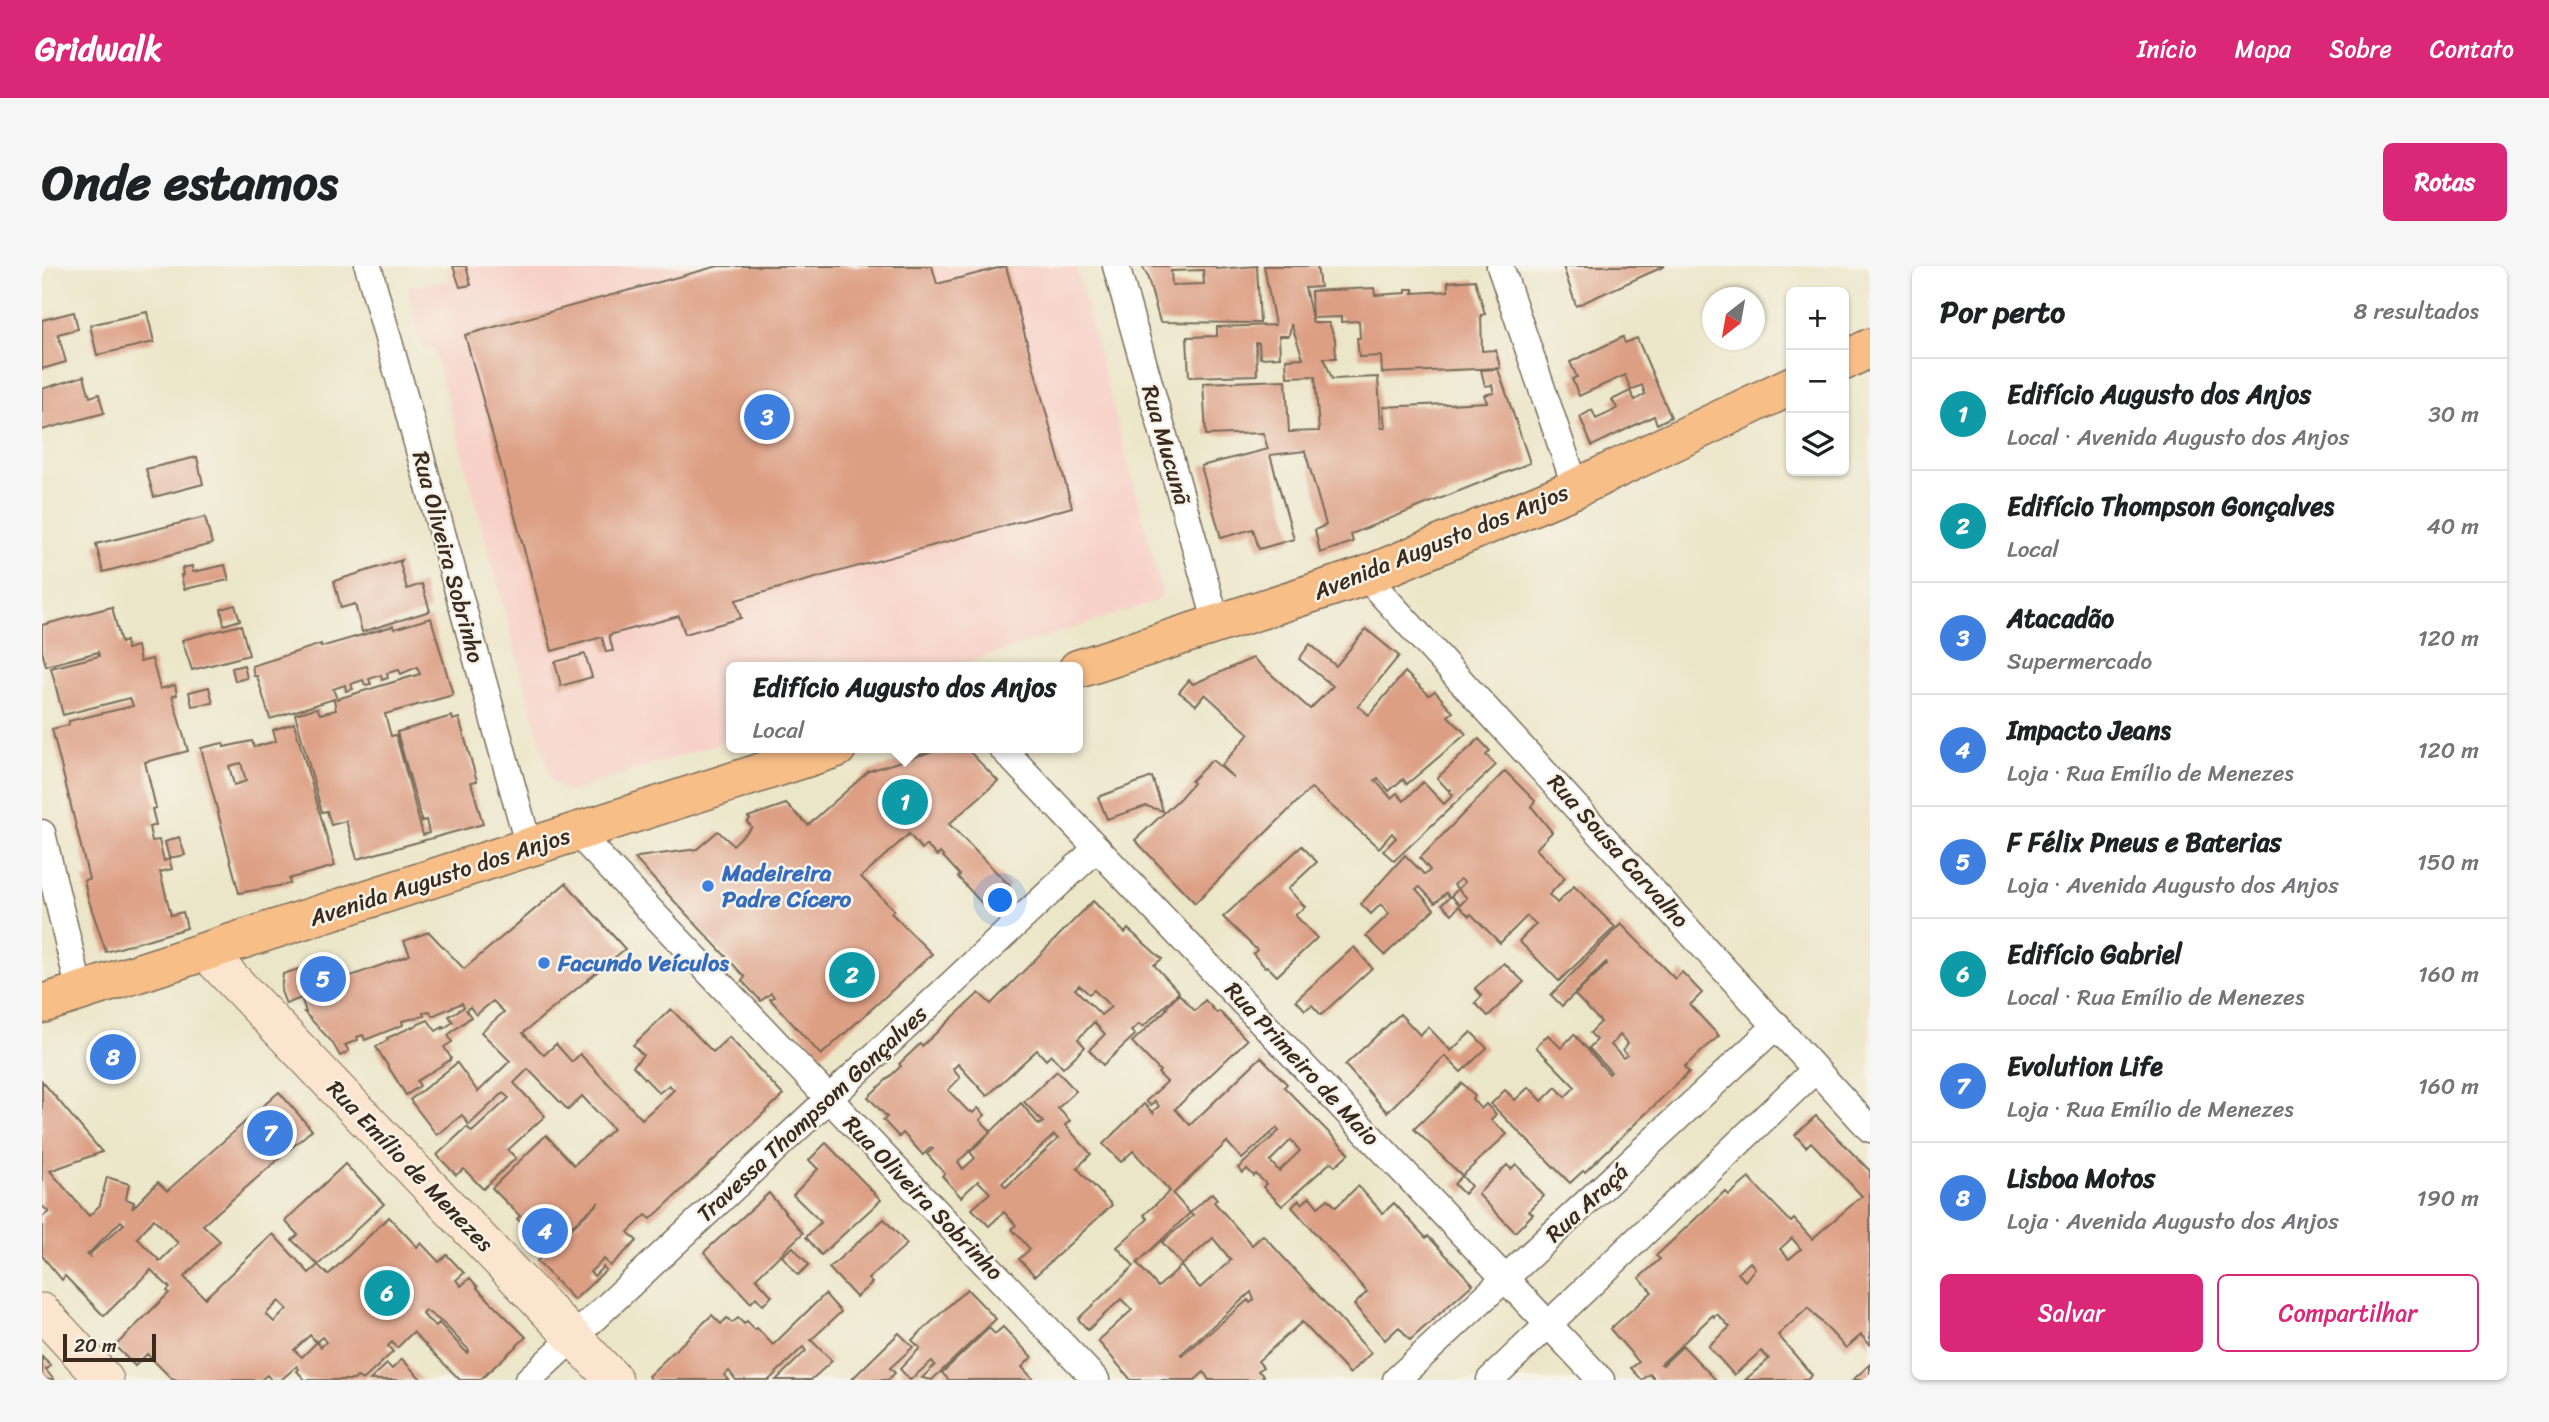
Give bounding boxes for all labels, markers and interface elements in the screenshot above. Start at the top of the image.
text: Gridwalk [35,20,162,78]
text: Início [2137,28,2197,70]
text: Mapa [2235,28,2291,70]
text: Sobre [2329,28,2392,70]
text: Contato [2430,28,2514,70]
text: Onde estamos [42,139,338,226]
button: Rotas [2383,143,2507,221]
text: Por perto [1940,285,2065,339]
north arrow [1702,287,1765,350]
map controls [1786,287,1849,476]
button: + [1786,287,1849,350]
text: 8 resultados [2354,291,2479,332]
button: − [1786,350,1849,413]
text: Edifício Augusto dos Anjos [2007,371,2311,417]
street label: Rua Mucunã [1129,380,1203,510]
pin: 3 [744,391,790,443]
text: 1 [1958,394,1968,435]
text: 30 m [2428,394,2479,435]
button: layers [1786,413,1849,476]
text: Local · Avenida Augusto dos Anjos [2007,417,2349,458]
street label: Rua Oliveira Sobrinho [400,446,496,668]
street label: Avenida Augusto dos Anjos [1306,472,1575,612]
text: Edifício Thompson Gonçalves [2007,483,2334,529]
text: 2 [1956,506,1970,547]
text: 40 m [2426,506,2479,547]
text: Local [2007,529,2059,570]
text: Atacadão [2007,595,2114,641]
text: 3 [1957,618,1969,659]
text: 120 m [2418,618,2479,659]
text: Supermercado [2007,641,2152,682]
popup [726,662,1083,753]
text: Edifício Augusto dos Anjos [752,664,1057,710]
text: Impacto Jeans [2007,707,2171,753]
text: Local [752,710,804,751]
text: 4 [1956,730,1970,771]
text: 120 m [2418,730,2479,771]
text: Loja · Rua Emílio de Menezes [2007,753,2294,794]
street label: Rua Sousa Carvalho [1537,764,1699,938]
pin: 1 [882,776,928,828]
street label: Avenida Augusto dos Anjos [303,815,576,939]
text: F Félix Pneus e Baterias [2007,819,2281,865]
text: 5 [1956,842,1970,883]
text: 150 m [2417,842,2479,883]
place label: Madeireira Padre Cícero [721,853,852,920]
text: Loja · Avenida Augusto dos Anjos [2007,865,2339,906]
marker: Madeireira Padre Cícero [700,878,716,894]
your location [983,883,1017,917]
text: Edifício Gabriel [2007,931,2182,977]
place label: Facundo Veículos [557,943,730,984]
pin: 2 [829,949,875,1001]
pin: 5 [300,953,346,1005]
text: 6 [1956,954,1970,995]
text: 160 m [2418,954,2479,995]
marker: Facundo Veículos [536,955,552,971]
street label: Rua Primeiro de Maio [1214,972,1390,1156]
text: Local · Rua Emílio de Menezes [2007,977,2304,1018]
street label: Travessa Thompsom Gonçalves [687,995,938,1233]
pin: 8 [90,1031,136,1083]
text: Evolution Life [2007,1043,2163,1089]
text: 7 [1956,1066,1970,1107]
text: 160 m [2418,1066,2479,1107]
street label: Rua Emílio de Menezes [316,1070,504,1262]
text: Loja · Rua Emílio de Menezes [2007,1089,2294,1130]
street label: Rua Oliveira Sobrinho [833,1105,1013,1291]
pin: 7 [247,1107,293,1159]
street label: Rua Araçá [1535,1153,1639,1253]
text: Lisboa Motos [2007,1155,2155,1201]
text: 8 [1956,1178,1970,1219]
text: 190 m [2417,1178,2479,1219]
text: Loja · Avenida Augusto dos Anjos [2007,1201,2339,1242]
pin: 4 [522,1205,568,1257]
pin: 6 [364,1267,410,1319]
button: Salvar [1940,1274,2203,1352]
button: Compartilhar [2217,1274,2479,1352]
text: 20 m [74,1329,117,1362]
scale bar [63,1331,156,1363]

